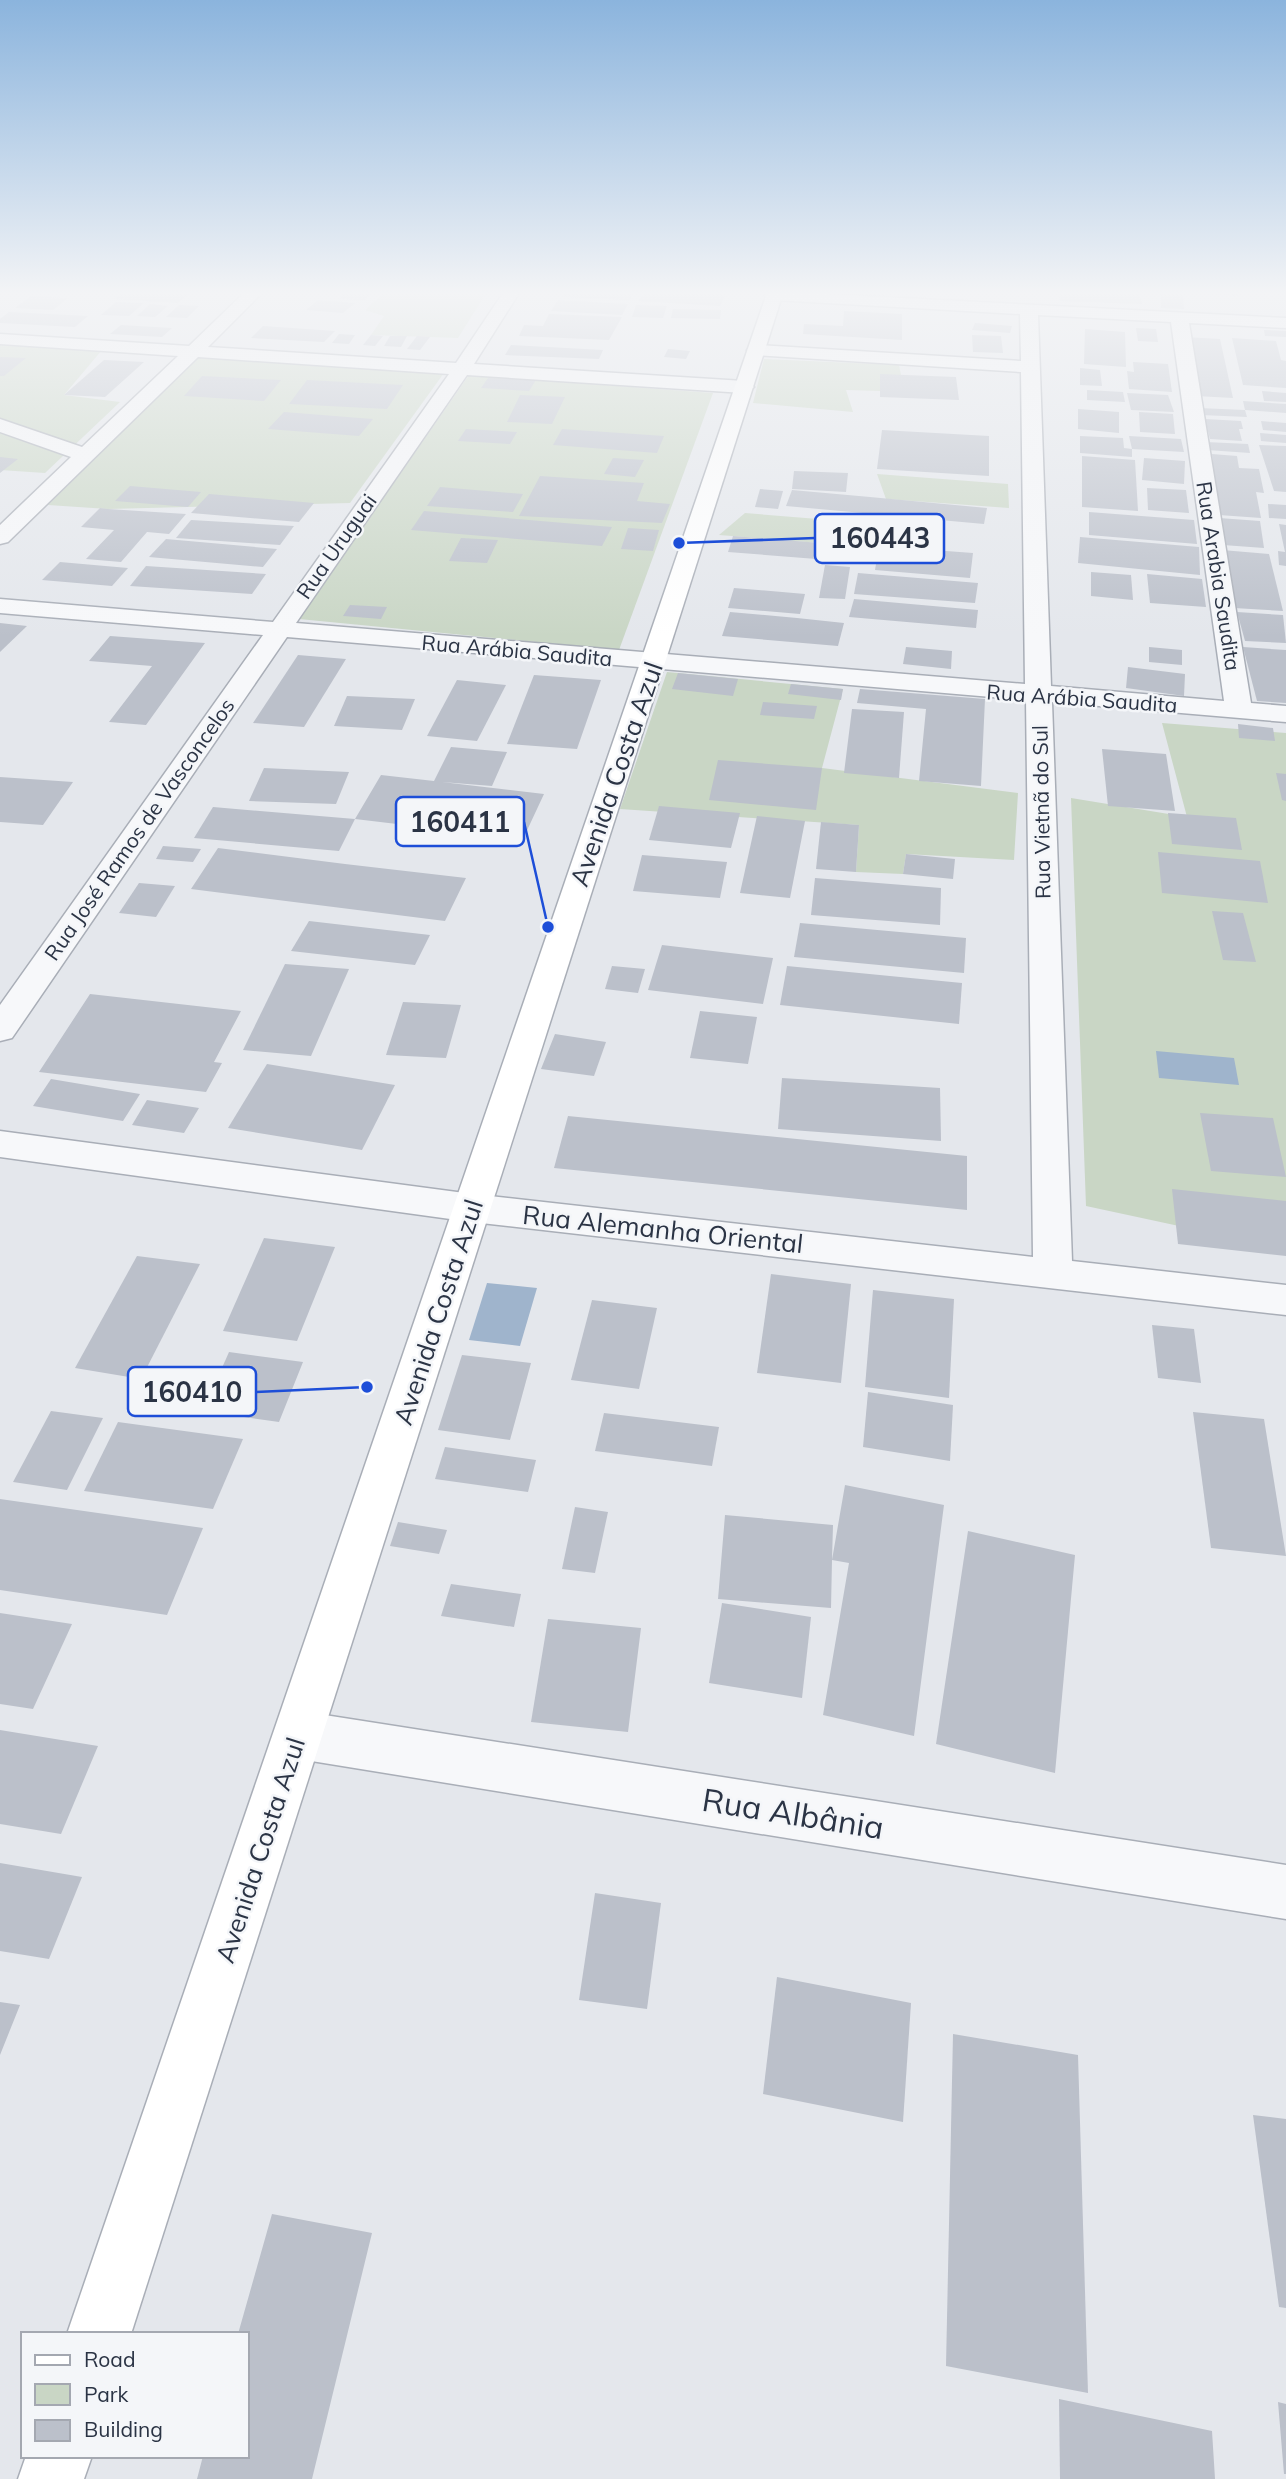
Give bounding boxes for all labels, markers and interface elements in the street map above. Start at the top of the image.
street label: Rua Arabia Saudita [1191,479,1247,673]
street label: Rua Uruguai [290,488,382,604]
callout: 160443 [815,514,944,563]
text: 160443 [830,520,930,555]
street label: Rua Arábia Saudita [421,629,613,671]
street label: Avenida Costa Azul [562,657,670,891]
street label: Rua Arábia Saudita [986,678,1178,718]
street label: Rua José Ramos de Vasconcelos [38,693,240,965]
street label: Rua Vietnã do Sul [1026,725,1056,899]
callout: 160411 [396,797,524,846]
text: 160411 [410,804,510,839]
street label: Avenida Costa Azul [386,1195,490,1429]
street label: Rua Alemanha Oriental [521,1198,805,1260]
callout: 160410 [128,1367,256,1416]
text: 160410 [142,1374,242,1409]
street label: Avenida Costa Azul [208,1733,312,1967]
street label: Rua Albânia [699,1779,887,1847]
legend [21,2332,248,2458]
text: Road [84,2346,135,2372]
text: Park [84,2381,128,2407]
text: Building [84,2416,163,2442]

